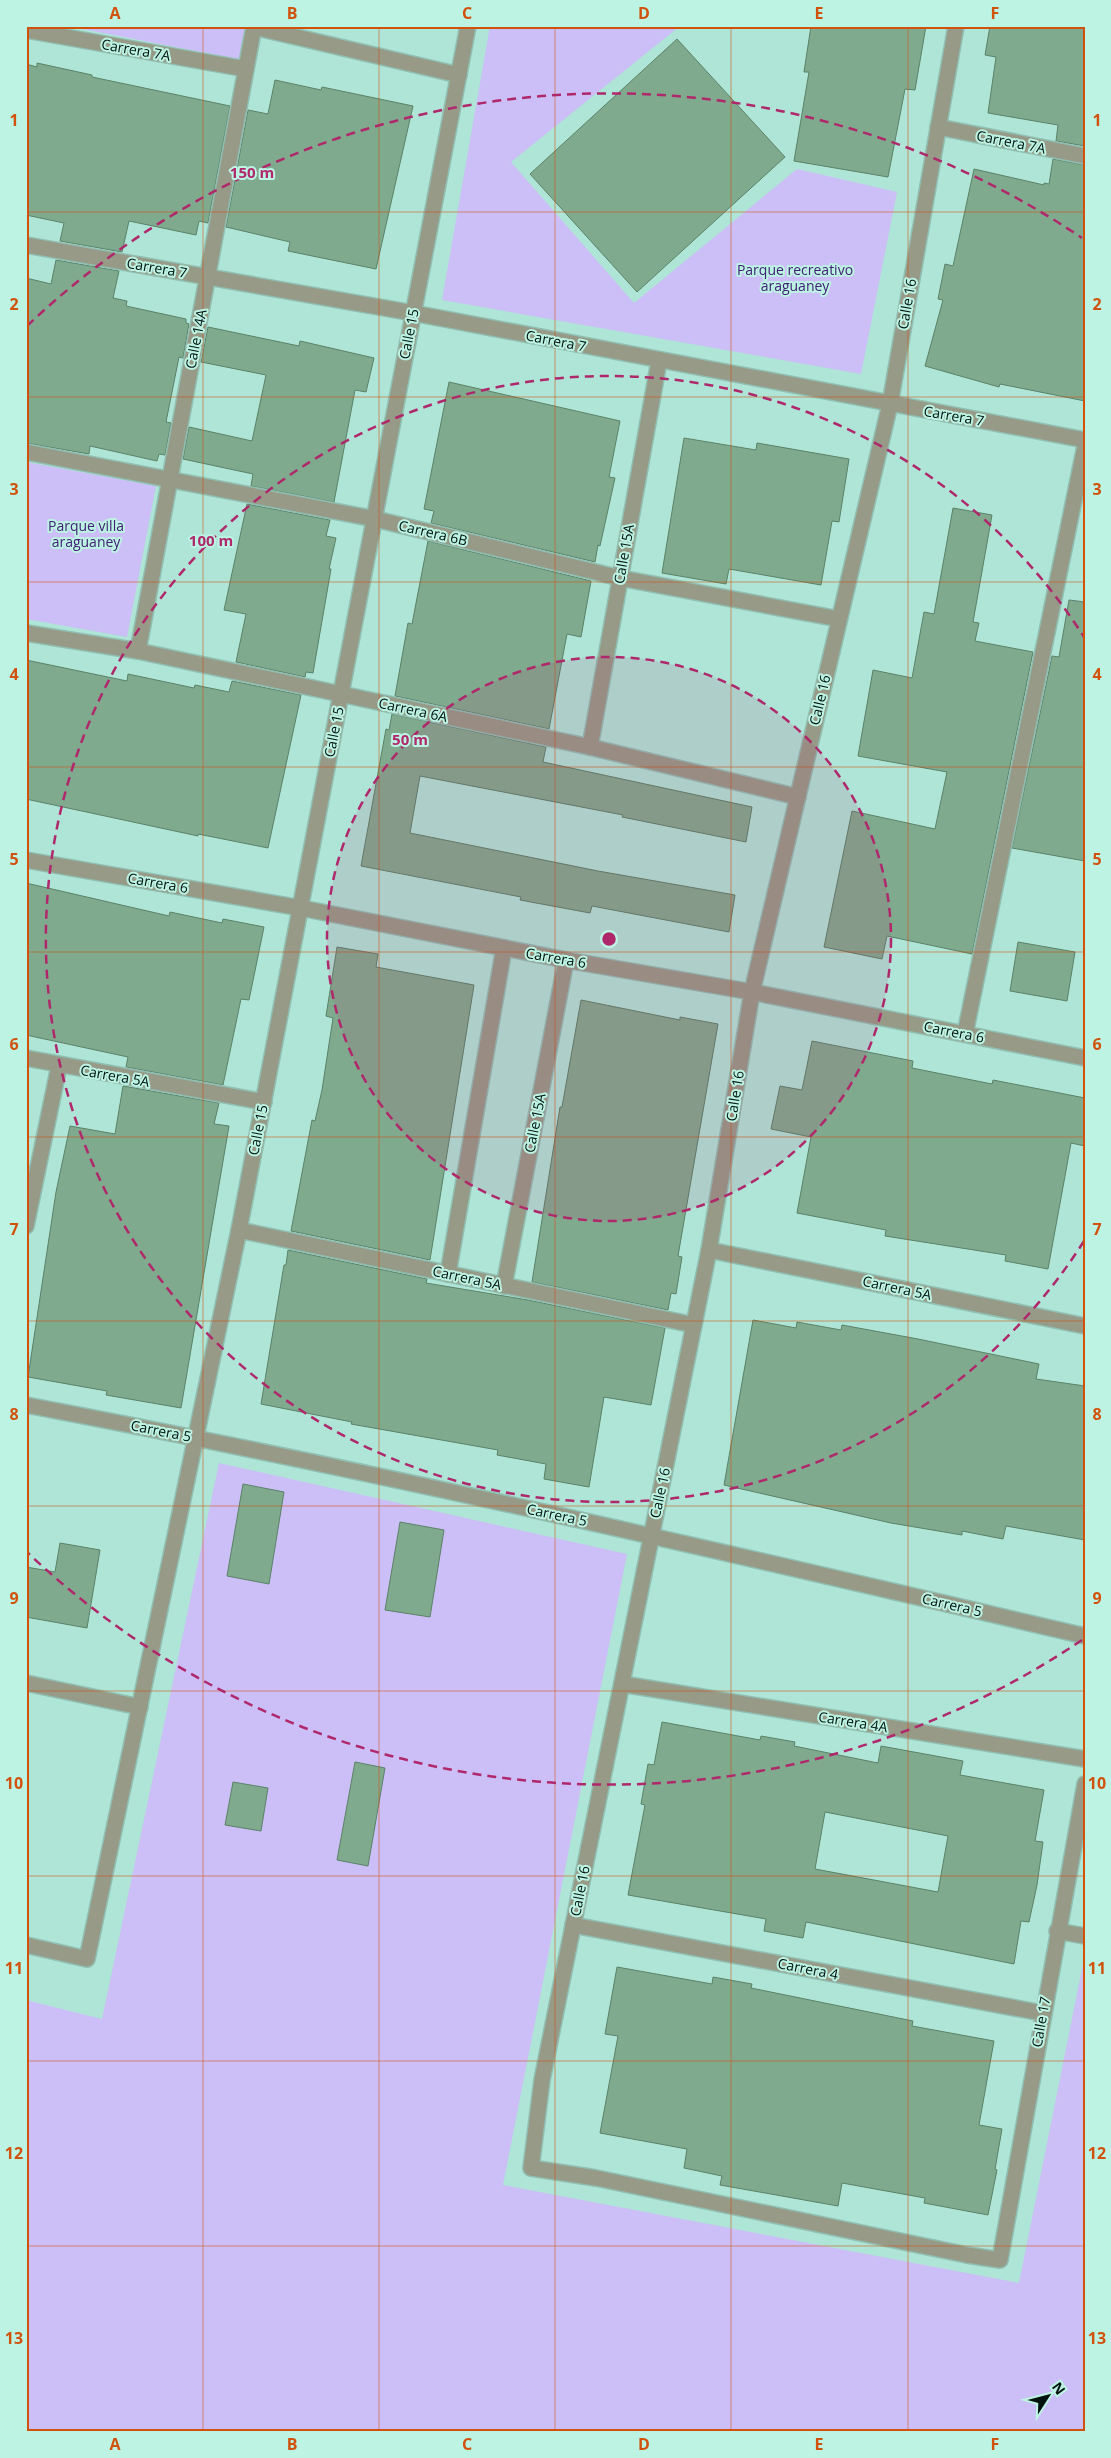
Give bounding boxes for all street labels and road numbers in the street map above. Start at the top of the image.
street label: Carrera 7A [100,34,172,65]
street label: Carrera 7A [975,126,1047,158]
street label: Carrera 7 [125,253,189,282]
street label: Calle 16 [893,277,920,331]
street label: Calle 14A [180,307,211,370]
street label: Calle 15 [394,307,423,361]
street label: Carrera 7 [524,325,588,356]
street label: Carrera 7 [922,401,986,430]
street label: Carrera 6B [397,515,469,550]
street label: Calle 15A [609,523,638,585]
street label: Calle 16 [804,673,835,727]
street label: Carrera 6A [377,693,449,726]
street label: Calle 15 [319,705,348,759]
street label: Carrera 6 [126,868,190,897]
street label: Carrera 6 [524,943,588,972]
street label: Carrera 6 [922,1016,986,1047]
street label: Carrera 5A [79,1060,151,1091]
street label: Calle 16 [721,1069,748,1123]
street label: Calle 15A [519,1091,550,1154]
street label: Calle 15 [243,1103,272,1157]
street label: Carrera 5A [431,1261,503,1294]
street label: Carrera 5A [861,1271,933,1304]
street label: Carrera 5 [129,1415,193,1446]
street label: Calle 16 [645,1466,674,1520]
street label: Carrera 5 [525,1499,589,1530]
street label: Carrera 5 [920,1588,984,1621]
street label: Carrera 4A [817,1707,889,1736]
street label: Calle 16 [565,1864,594,1918]
street label: Carrera 4 [776,1953,840,1984]
street label: Calle 17 [1027,1995,1054,2049]

